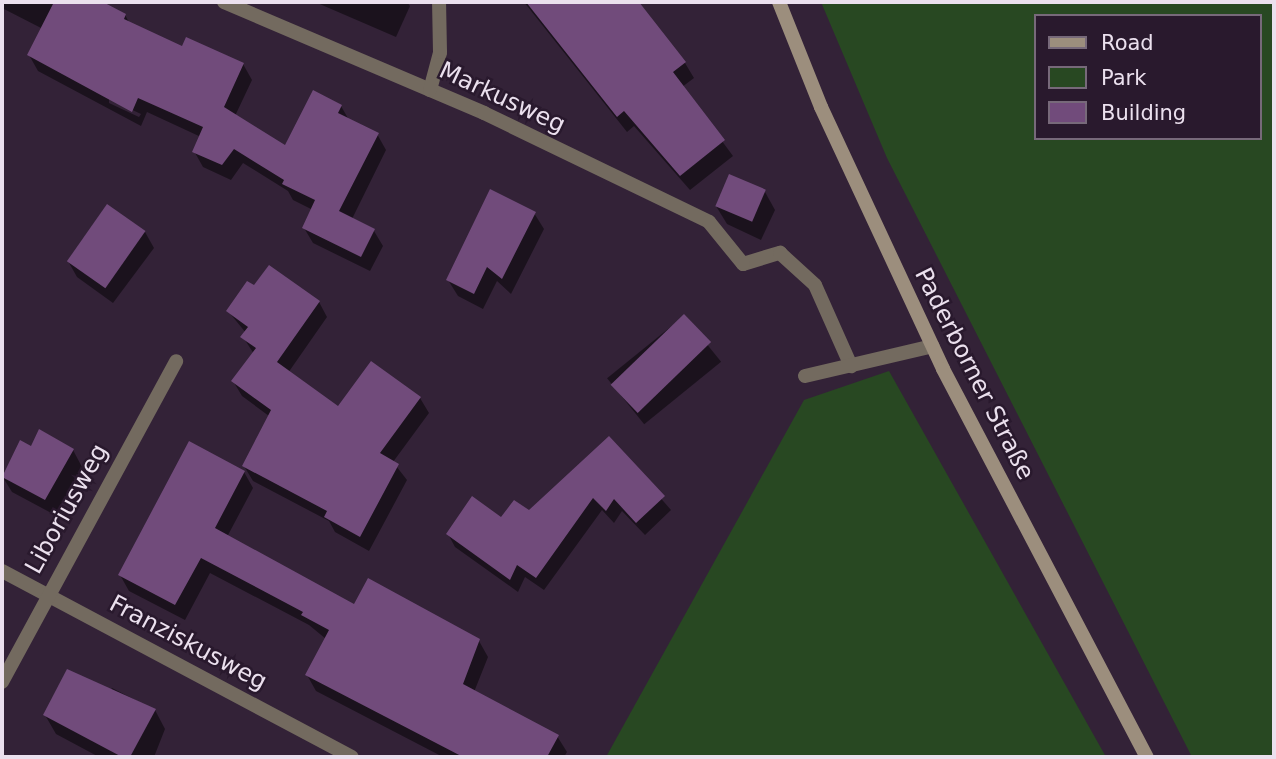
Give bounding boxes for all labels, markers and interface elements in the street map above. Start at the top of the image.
legend [1034,14,1262,140]
text: Road [1101,31,1154,55]
street label: Markusweg [434,56,570,140]
text: Park [1101,66,1146,90]
text: Building [1101,101,1186,125]
street label: Paderborner Straße [908,263,1040,485]
street label: Liboriusweg [20,439,114,579]
street label: Franziskusweg [104,589,272,697]

